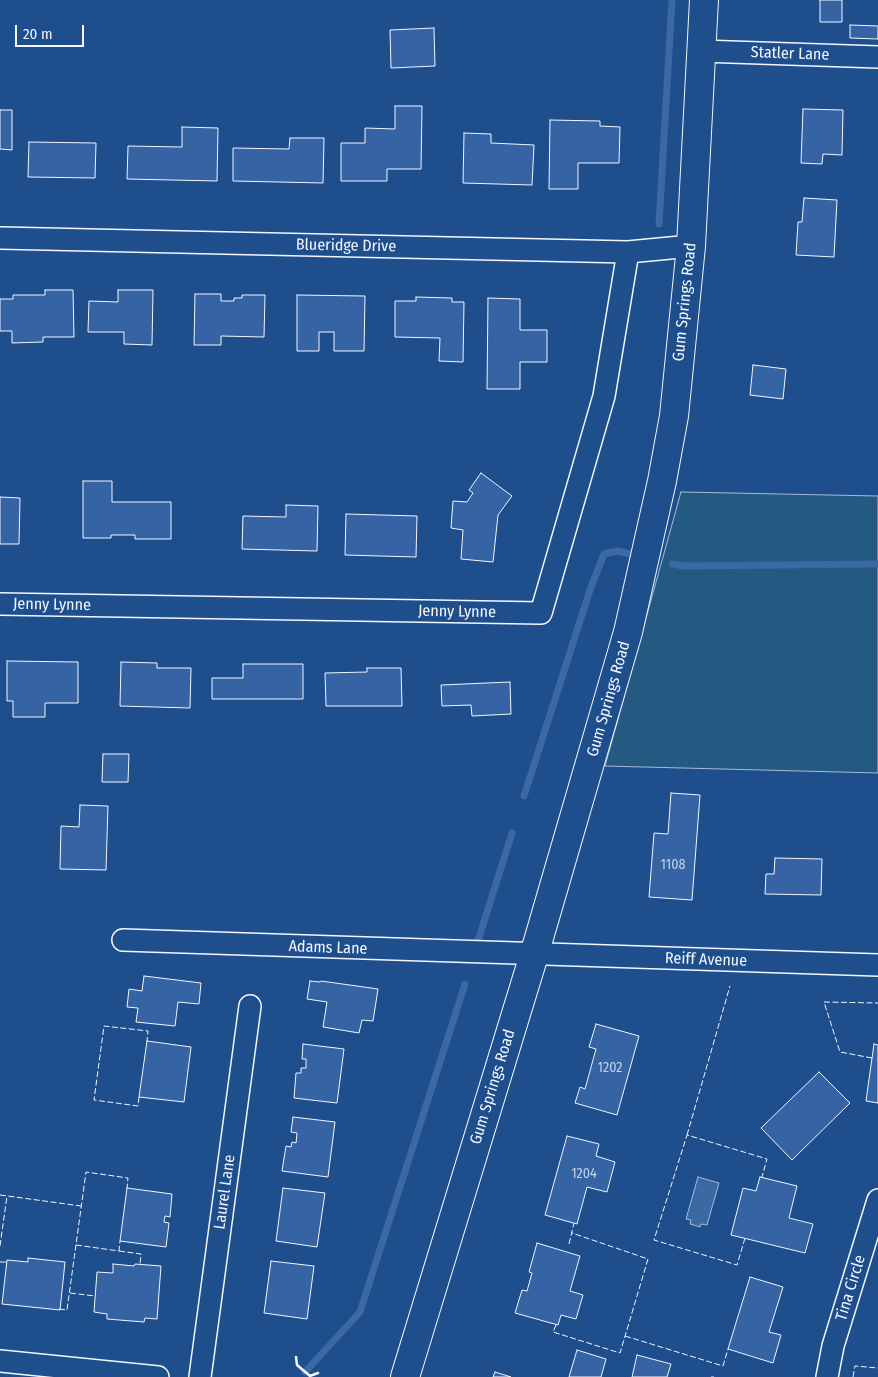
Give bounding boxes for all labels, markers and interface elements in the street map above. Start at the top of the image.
scale bar [18,15,86,47]
text: 20 m [23,25,53,43]
street label: Statler Lane [750,43,830,65]
street label: Blueridge Drive [296,236,396,256]
street label: Gum Springs Road [669,242,701,362]
street label: Jenny Lynne [13,595,91,615]
street label: Jenny Lynne [418,602,496,622]
street label: Gum Springs Road [583,639,635,759]
house number: 1108 [660,857,686,873]
street label: Adams Lane [288,937,368,959]
street label: Reiff Avenue [665,949,747,971]
street label: Gum Springs Road [466,1027,520,1147]
house number: 1202 [598,1060,622,1076]
street label: Laurel Lane [210,1153,240,1231]
house number: 1204 [571,1166,597,1182]
street label: Tina Circle [832,1253,870,1323]

